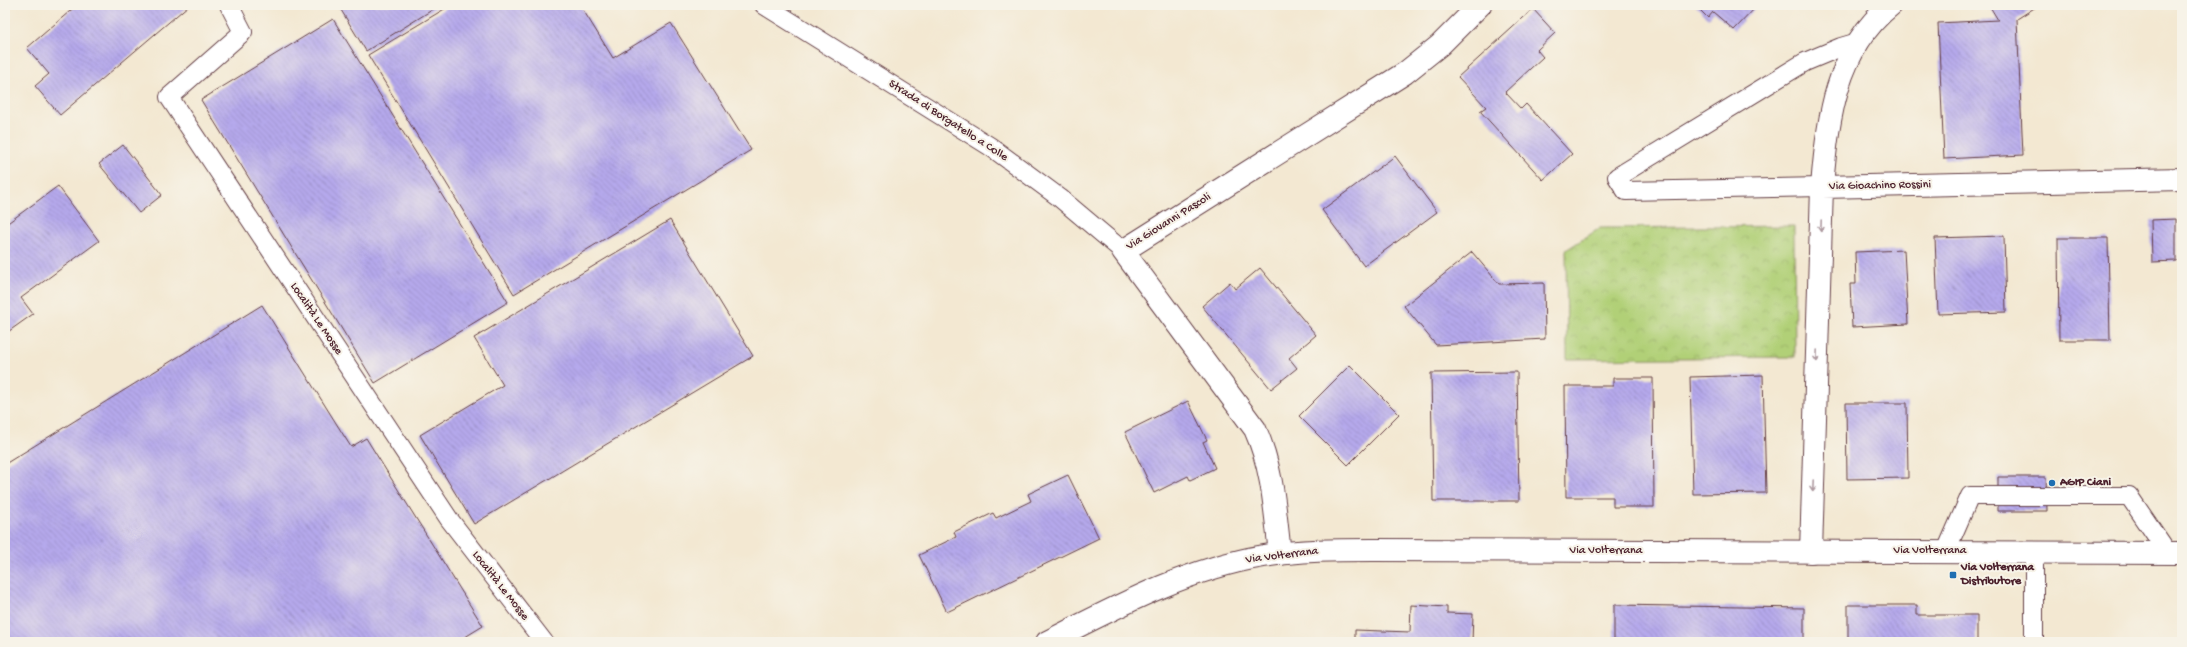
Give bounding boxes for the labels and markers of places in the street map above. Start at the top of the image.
place label: AGIP Ciani [2059,476,2111,490]
marker: AGIP Ciani [2047,478,2057,488]
place label: Via Volterrana Distributore [1960,561,2035,589]
marker: Via Volterrana Distributore [1948,570,1958,580]

